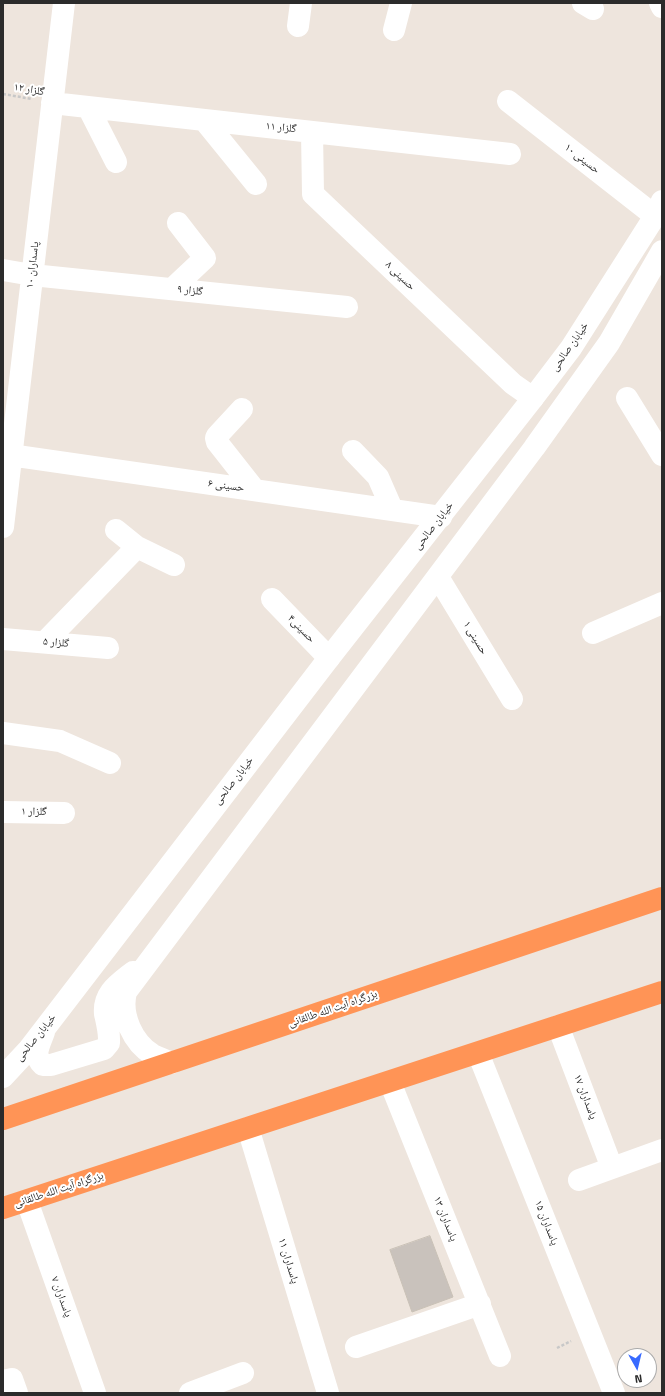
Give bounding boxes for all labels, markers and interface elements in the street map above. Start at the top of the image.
street label: گلزار ۱۲ [13,81,45,99]
street label: گلزار ١١ [265,120,297,136]
street label: حسینی ۱۰ [562,141,602,177]
street label: پاسداران ١٠ [24,241,42,289]
street label: حسینی ۸ [382,259,418,293]
street label: گلزار ٩ [176,283,204,299]
street label: خيابان صالحی [548,320,592,374]
street label: حسینی ۶ [207,477,245,495]
street label: خیابان صالحی [411,499,457,553]
street label: حسینی۴ [284,612,318,646]
street label: حسینی ۱ [460,619,490,657]
street label: گلزار ۵ [43,635,69,651]
street label: خیابان صالحی [211,754,257,808]
street label: گلزار ۱ [21,805,47,819]
street label: بزرگراه آیت الله طالقانی [287,988,379,1030]
street label: خیابان صالحی [13,1012,59,1064]
street label: پاسداران ۱۷ [570,1073,600,1121]
street label: بزرگراه آیت الله طالقانی [13,1169,105,1211]
street label: پاسداران ۱۳ [430,1195,460,1243]
street label: پاسداران ۱۵ [531,1199,561,1247]
street label: پاسداران ١١ [275,1236,301,1286]
street label: پاسداران ۷ [48,1275,74,1319]
north arrow [617,1348,657,1388]
text: N [634,1370,643,1387]

